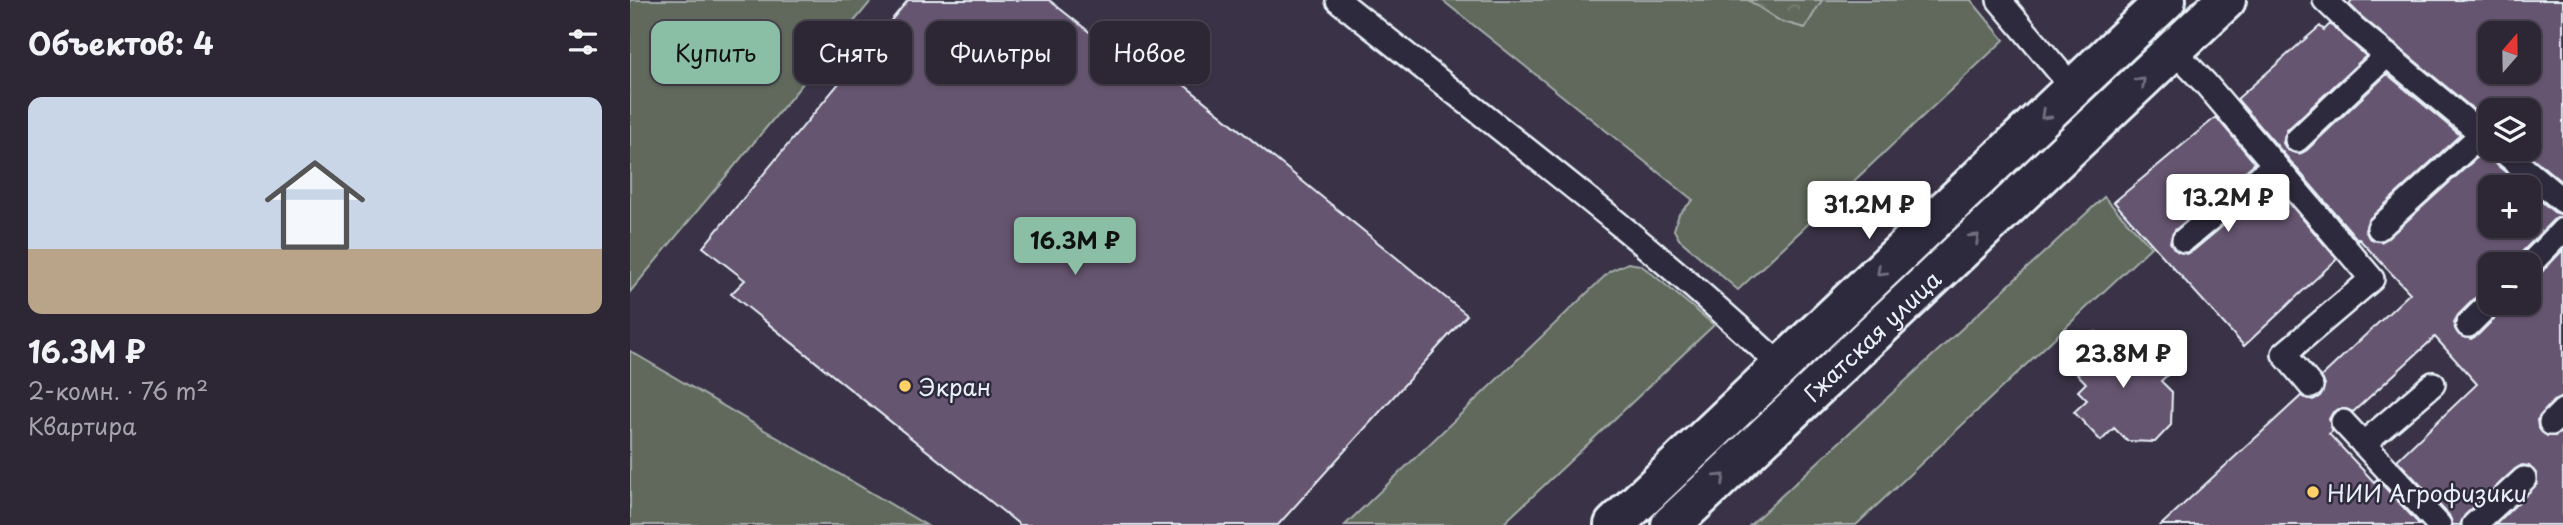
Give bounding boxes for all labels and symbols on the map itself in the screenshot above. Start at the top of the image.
north arrow [2478,21,2541,84]
one-way arrow [2133,78,2146,91]
one-way arrow [2040,106,2053,119]
pin: 13.2M ₽ [2163,174,2293,234]
pin: 31.2M ₽ [1804,182,1934,241]
pin: 16.3M ₽ [1010,218,1140,277]
one-way arrow [1967,234,1980,247]
street label: Гжатская улица [1795,261,1949,409]
one-way arrow [1876,263,1889,276]
pin: 23.8M ₽ [2058,330,2188,390]
place label: Экран [919,369,991,404]
marker: Экран [897,378,913,394]
one-way arrow [1713,474,1726,487]
place label: НИИ Агрофизики [2327,475,2527,510]
marker: НИИ Агрофизики [2305,484,2321,500]

